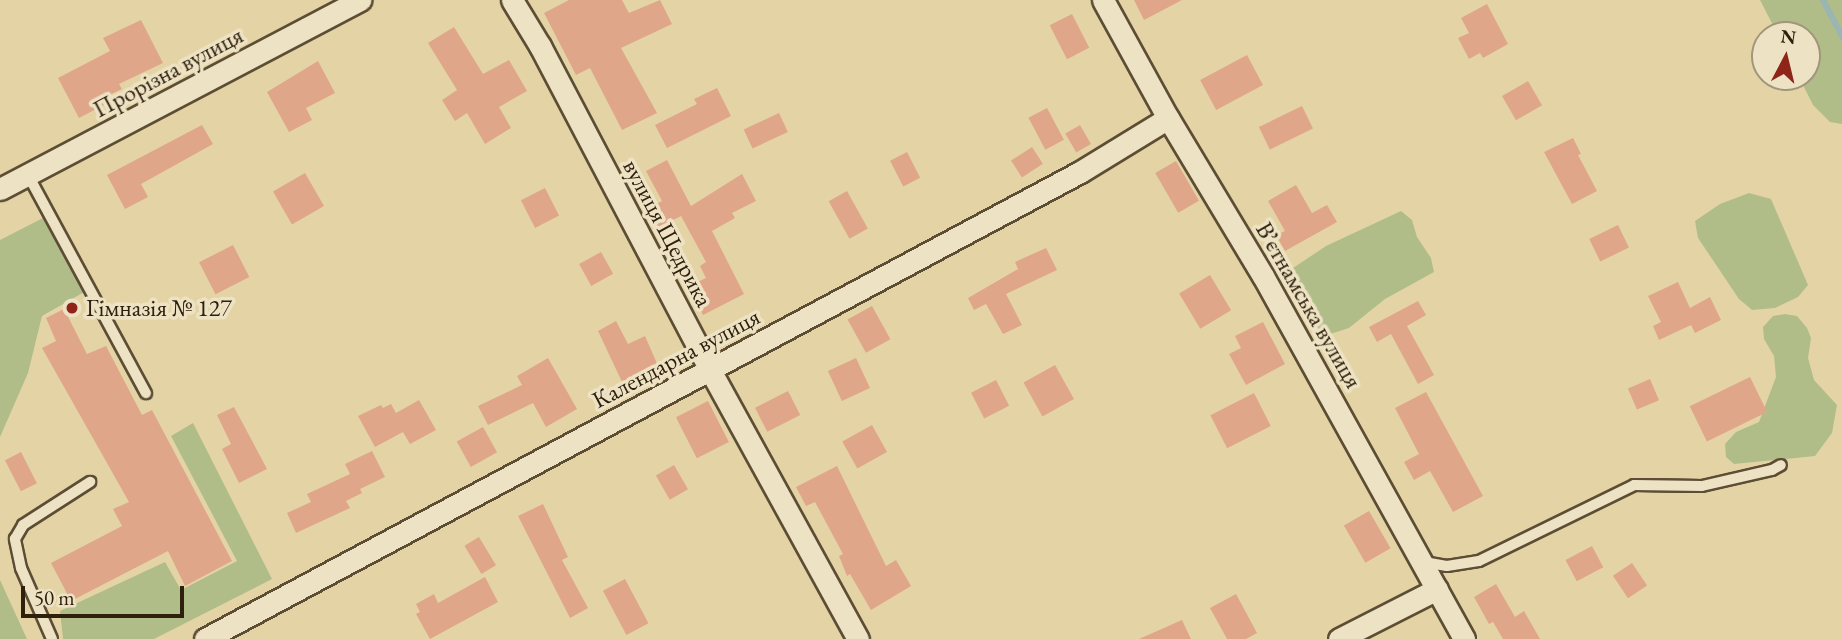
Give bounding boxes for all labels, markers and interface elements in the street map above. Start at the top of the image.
street label: Прорізна вулиця [88,20,248,124]
north arrow [1751,21,1821,91]
text: N [1779,23,1798,50]
street label: вулиця Щедрика [617,154,719,312]
street label: Вʼєтнамська вулиця [1250,217,1368,393]
place label: Гімназія № 127 [86,294,232,322]
marker: Гімназія № 127 [64,300,80,316]
street label: Календарна вулиця [587,302,765,414]
scale bar [24,572,187,616]
text: 50 m [34,584,75,611]

